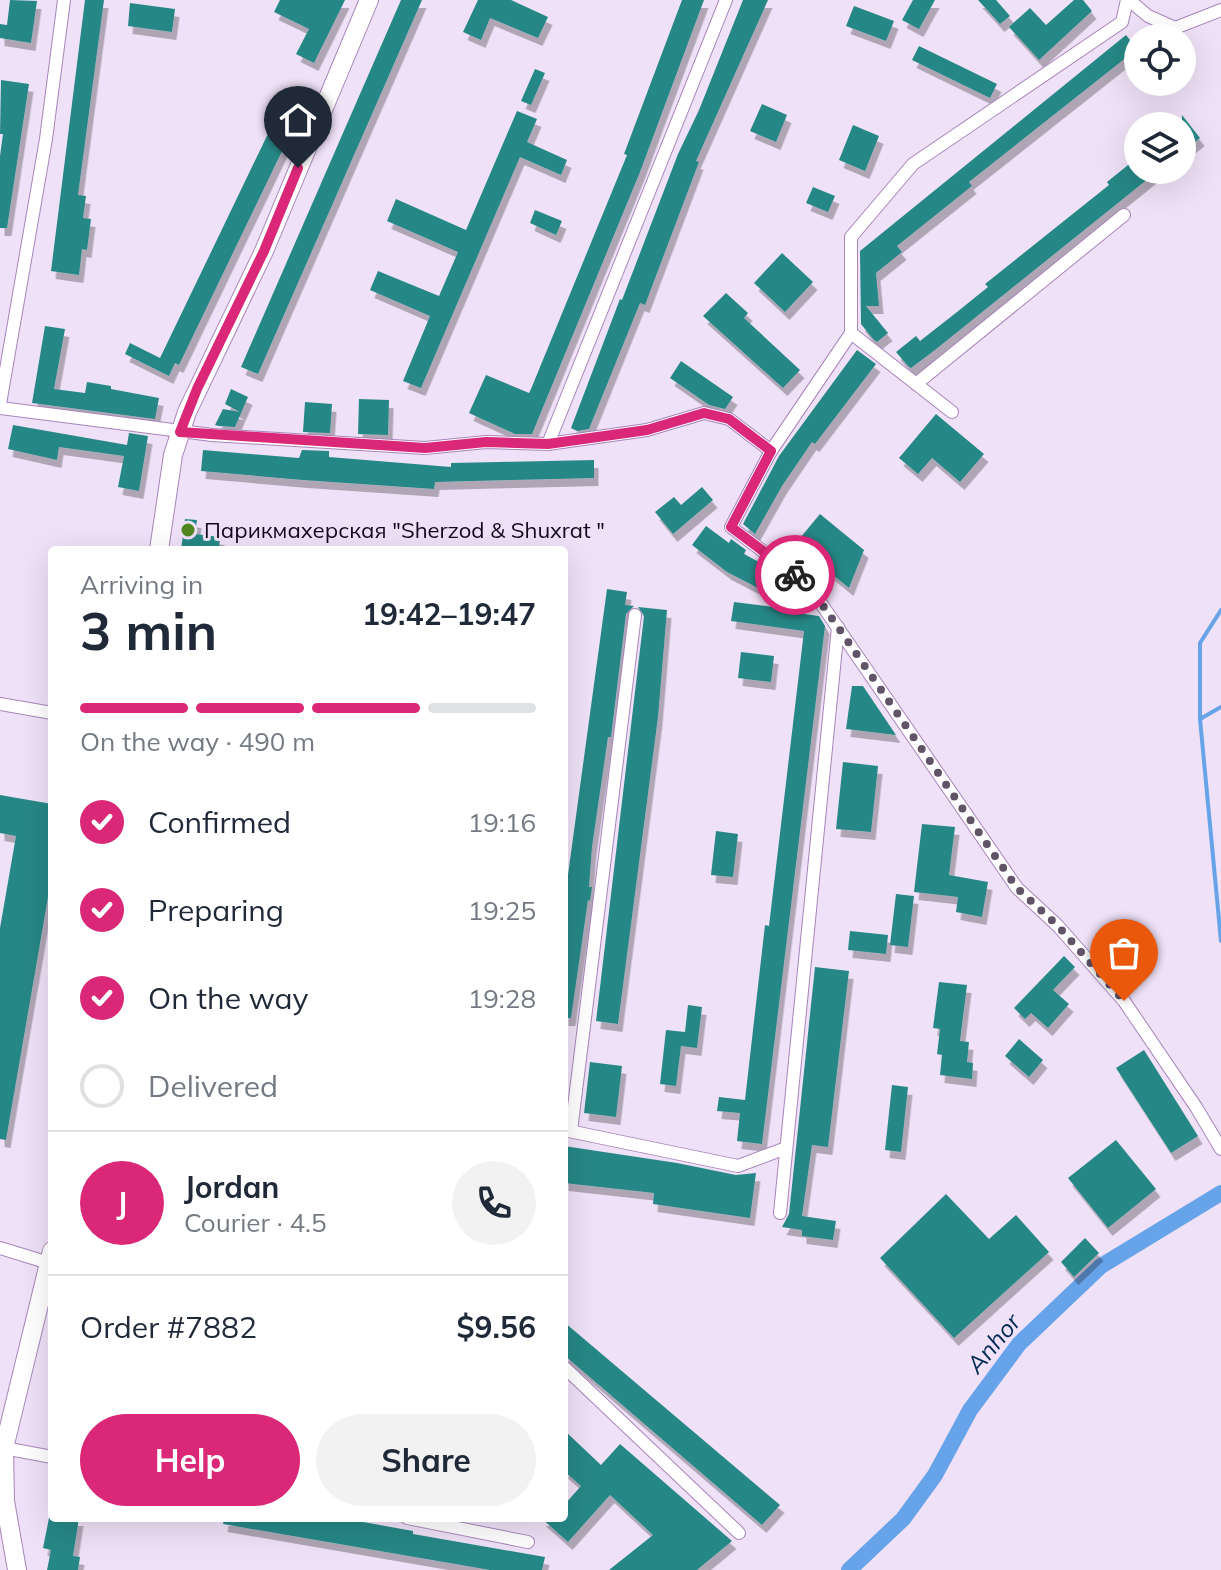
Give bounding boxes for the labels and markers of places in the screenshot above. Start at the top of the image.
pin [264,86,332,168]
place label: Парикмахерская "Sherzod & Shuxrat " [204,516,605,544]
marker: Парикмахерская "Sherzod & Shuxrat " [179,521,197,539]
pin [1090,919,1158,1001]

